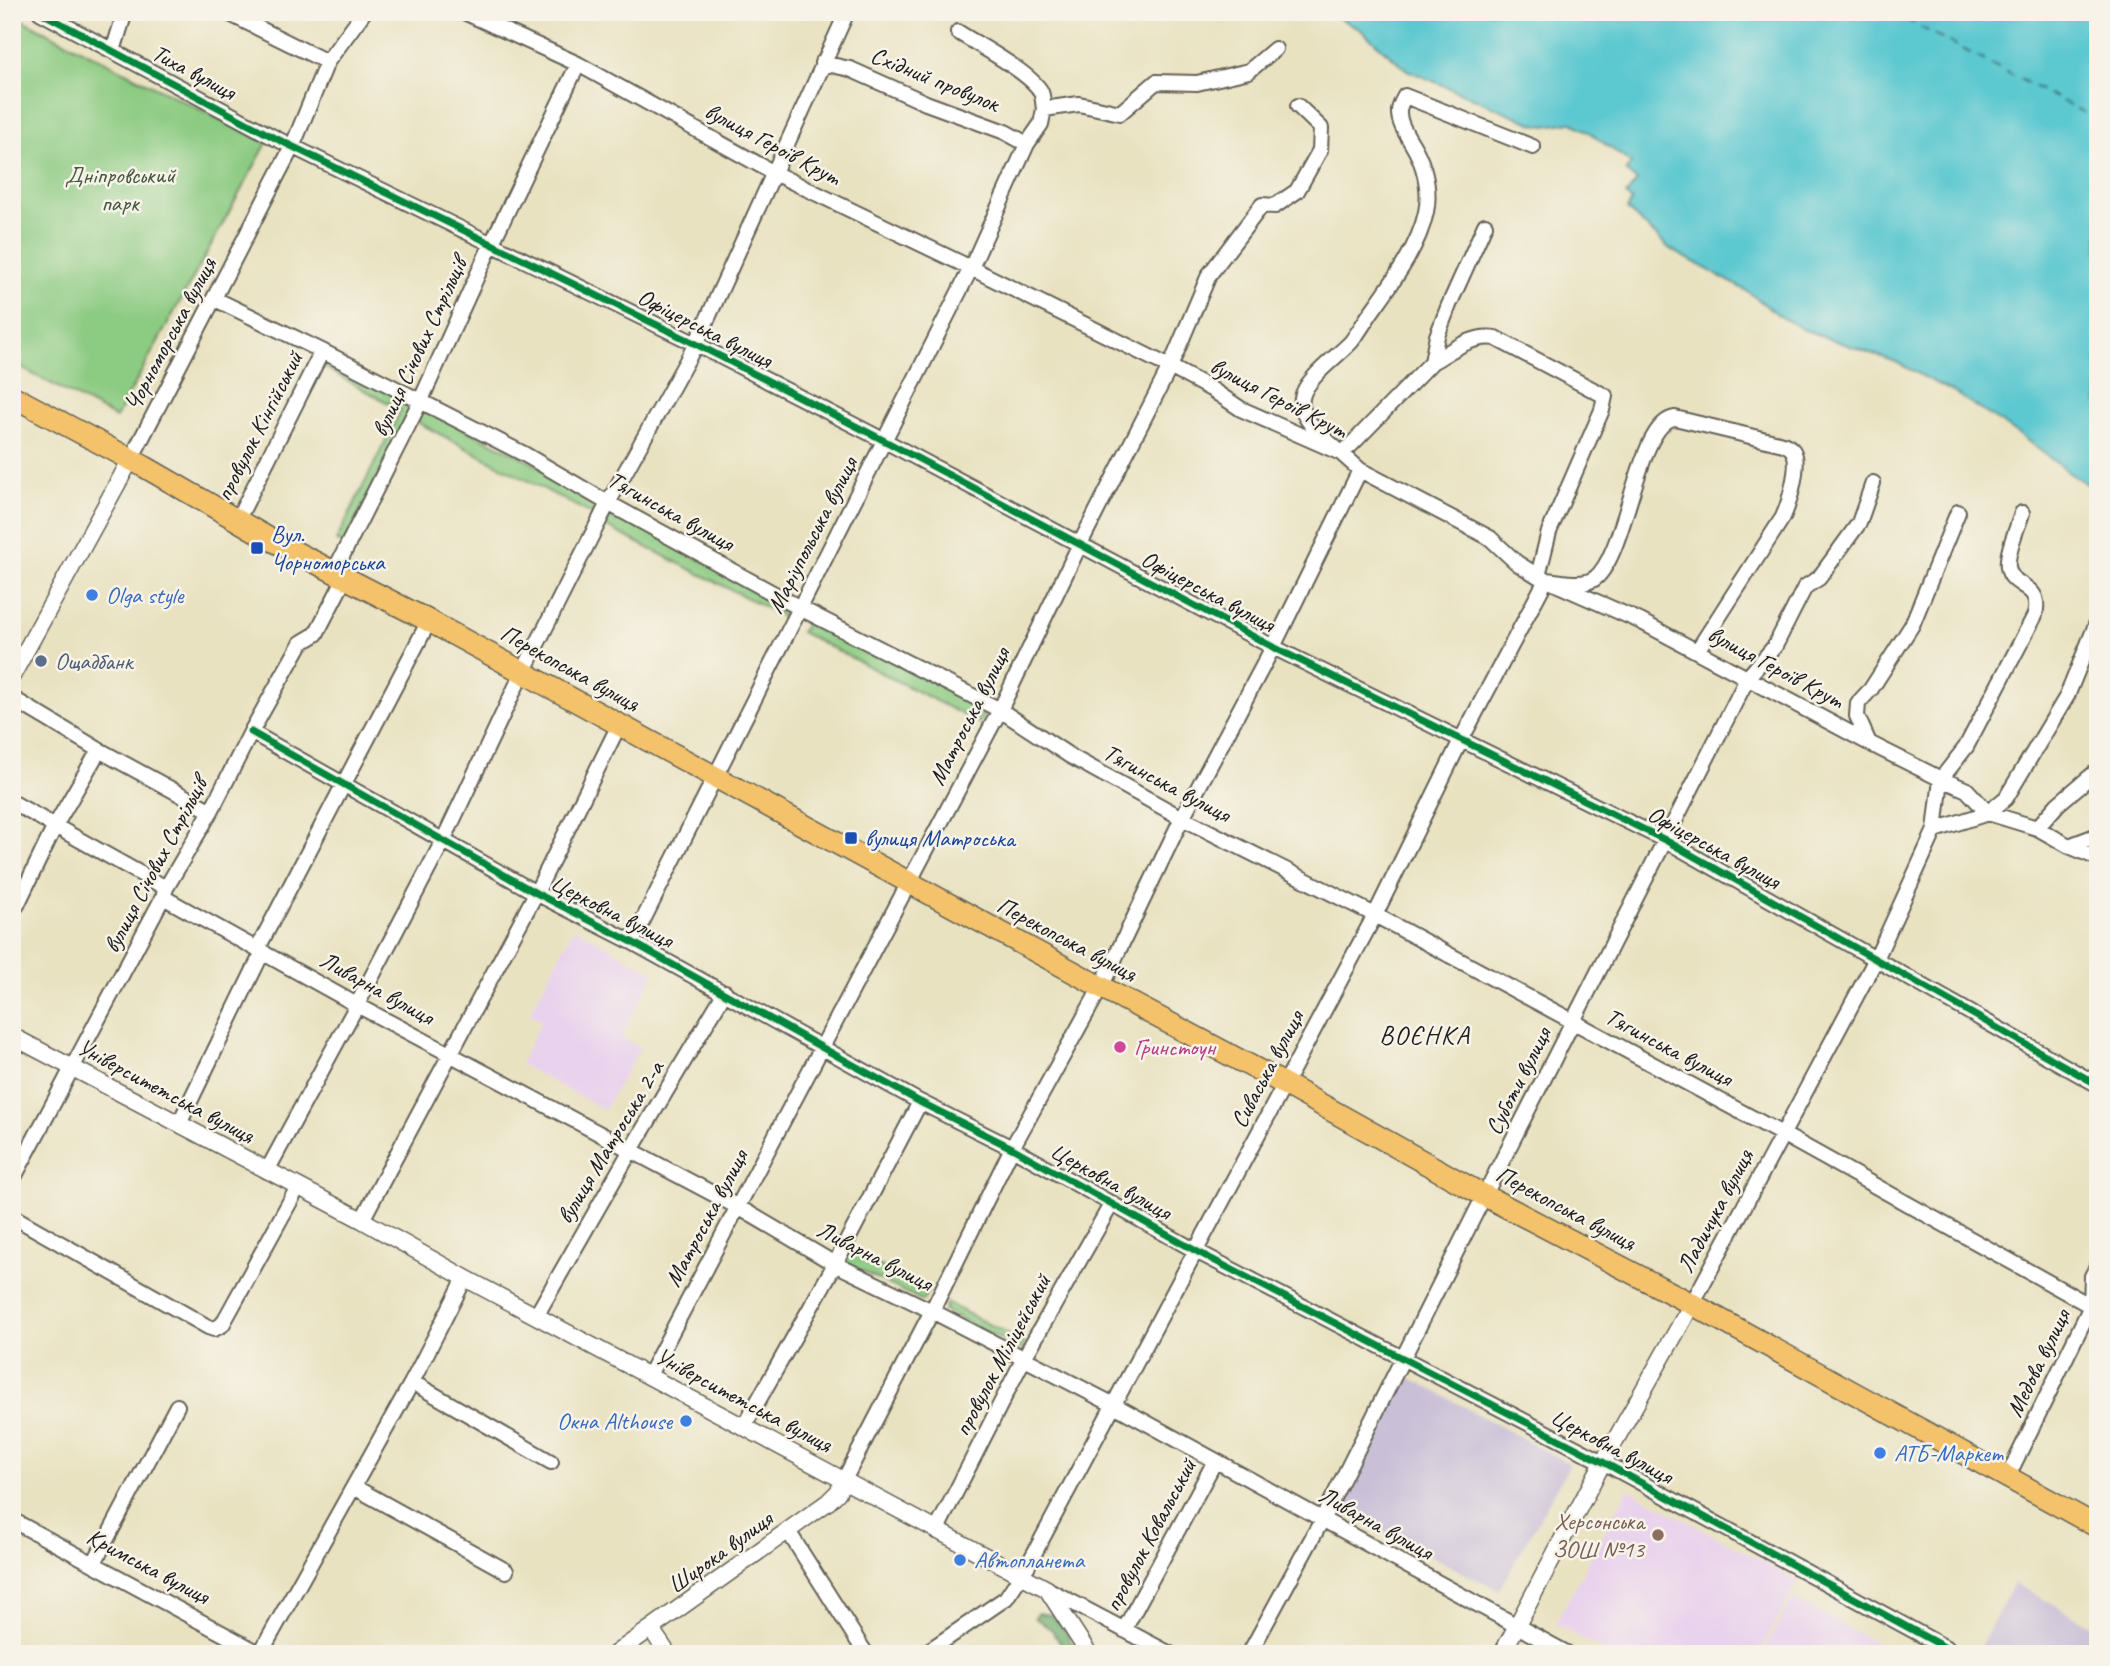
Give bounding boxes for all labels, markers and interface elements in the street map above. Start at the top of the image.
street label: Тиха вулиця [147,38,242,107]
street label: Східний провулок [866,40,1006,119]
street label: вулиця Героїв Крут [700,96,847,193]
park label: Дніпровський парк [65,160,177,218]
street label: вулиця Січових Стрільців [364,247,476,441]
street label: Чорноморська вулиця [117,251,224,416]
street label: Офіцерська вулиця [633,281,779,375]
street label: провулок Кінгійський [208,344,311,506]
street label: вулиця Героїв Крут [1205,351,1353,446]
street label: Маріупольська вулиця [760,450,865,618]
street label: Тягинська вулиця [603,464,741,559]
place label: Вул. Чорноморська [271,519,386,577]
marker: Вул. Чорноморська [249,540,265,556]
street label: Офіцерська вулиця [1136,543,1281,639]
place label: Olga style [106,580,186,610]
marker: Olga style [84,587,100,603]
street label: Перекопська вулиця [495,618,646,719]
street label: вулиця Героїв Крут [1703,619,1850,716]
street label: Матроська вулиця [921,641,1017,790]
place label: Ощадбанк [55,646,135,676]
marker: Ощадбанк [33,653,49,669]
street label: Тягинська вулиця [1098,737,1237,830]
street label: вулиця Січових Стрільців [96,767,217,958]
street label: Офіцерська вулиця [1643,798,1787,896]
place label: вулиця Матроська [865,823,1017,853]
marker: вулиця Матроська [843,830,859,846]
street label: Церковна вулиця [545,867,680,956]
street label: Перекопська вулиця [992,890,1143,989]
street label: Ливарна вулиця [315,944,441,1032]
street label: Тягинська вулиця [1600,1001,1739,1094]
street label: Сиваська вулиця [1224,1004,1311,1133]
district label: ВОЄНКА [1379,1019,1471,1052]
street label: Суботи вулиця [1478,1021,1559,1140]
street label: Університетська вулиця [72,1032,261,1151]
place label: Гринстоун [1134,1032,1216,1062]
marker: Гринстоун [1112,1039,1128,1055]
street label: вулиця Матроська 2-а [550,1054,671,1229]
street label: Церковна вулиця [1045,1135,1178,1227]
street label: Матроська вулиця [657,1143,755,1291]
street label: Ладичука вулиця [1670,1143,1761,1278]
street label: Перекопська вулиця [1491,1159,1642,1258]
street label: Ливарна вулиця [812,1214,939,1299]
street label: провулок Міліцейський [947,1267,1058,1441]
street label: Медова вулиця [1999,1303,2078,1422]
street label: Університетська вулиця [650,1341,839,1460]
street label: Церковна вулиця [1546,1401,1680,1492]
place label: Окна Althouse [557,1406,674,1436]
marker: Окна Althouse [678,1413,694,1429]
place label: АТБ-Маркет [1894,1438,2004,1468]
marker: АТБ-Маркет [1872,1445,1888,1461]
street label: провулок Ковальський [1097,1452,1204,1617]
street label: Ливарна вулиця [1314,1479,1440,1567]
street label: Широка вулиця [662,1503,780,1600]
place label: Херсонська ЗОШ №13 [1552,1506,1646,1564]
street label: Кримська вулиця [82,1521,216,1612]
marker: Херсонська ЗОШ №13 [1650,1527,1666,1543]
place label: Автопланета [974,1545,1086,1575]
marker: Автопланета [952,1552,968,1568]

